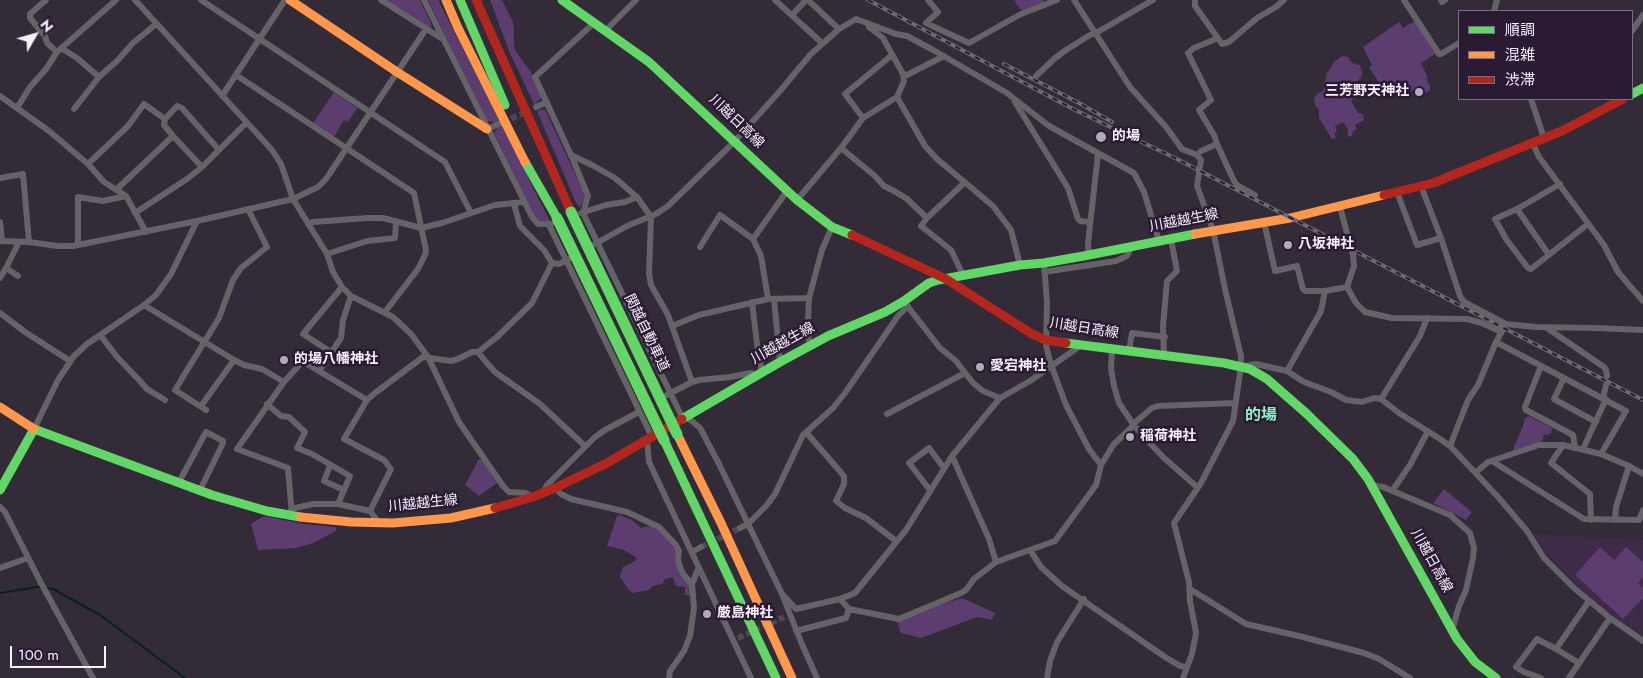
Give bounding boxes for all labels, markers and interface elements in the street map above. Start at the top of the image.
north arrow [10,10,60,60]
legend [1458,10,1633,100]
text: N [36,15,58,36]
text: 順調 [1505,19,1535,41]
text: 混雑 [1505,44,1535,66]
text: 渋滞 [1505,69,1535,91]
place label: 三芳野天神社 [1325,84,1409,100]
marker: 三芳野天神社 [1413,86,1425,98]
street label: 川越日高線 [705,92,767,152]
place label: 的場 [1112,129,1140,145]
marker: 的場 [1094,130,1108,144]
street label: 川越越生線 [1148,206,1220,236]
place label: 八坂神社 [1298,237,1354,253]
marker: 八坂神社 [1282,239,1294,251]
street label: 関越自動車道 [620,292,672,374]
street label: 川越日高線 [1048,315,1120,343]
street label: 川越越生線 [748,320,818,368]
place label: 的場八幡神社 [294,352,378,368]
marker: 的場八幡神社 [278,354,290,366]
place label: 愛宕神社 [990,359,1046,375]
marker: 愛宕神社 [974,361,986,373]
district label: 的場 [1245,406,1277,426]
place label: 稲荷神社 [1140,429,1196,445]
marker: 稲荷神社 [1124,431,1136,443]
street label: 川越越生線 [387,492,459,516]
street label: 川越日高線 [1407,526,1455,596]
place label: 厳島神社 [717,606,773,622]
marker: 厳島神社 [701,608,713,620]
scale bar [12,636,109,668]
text: 100 m [18,644,59,666]

